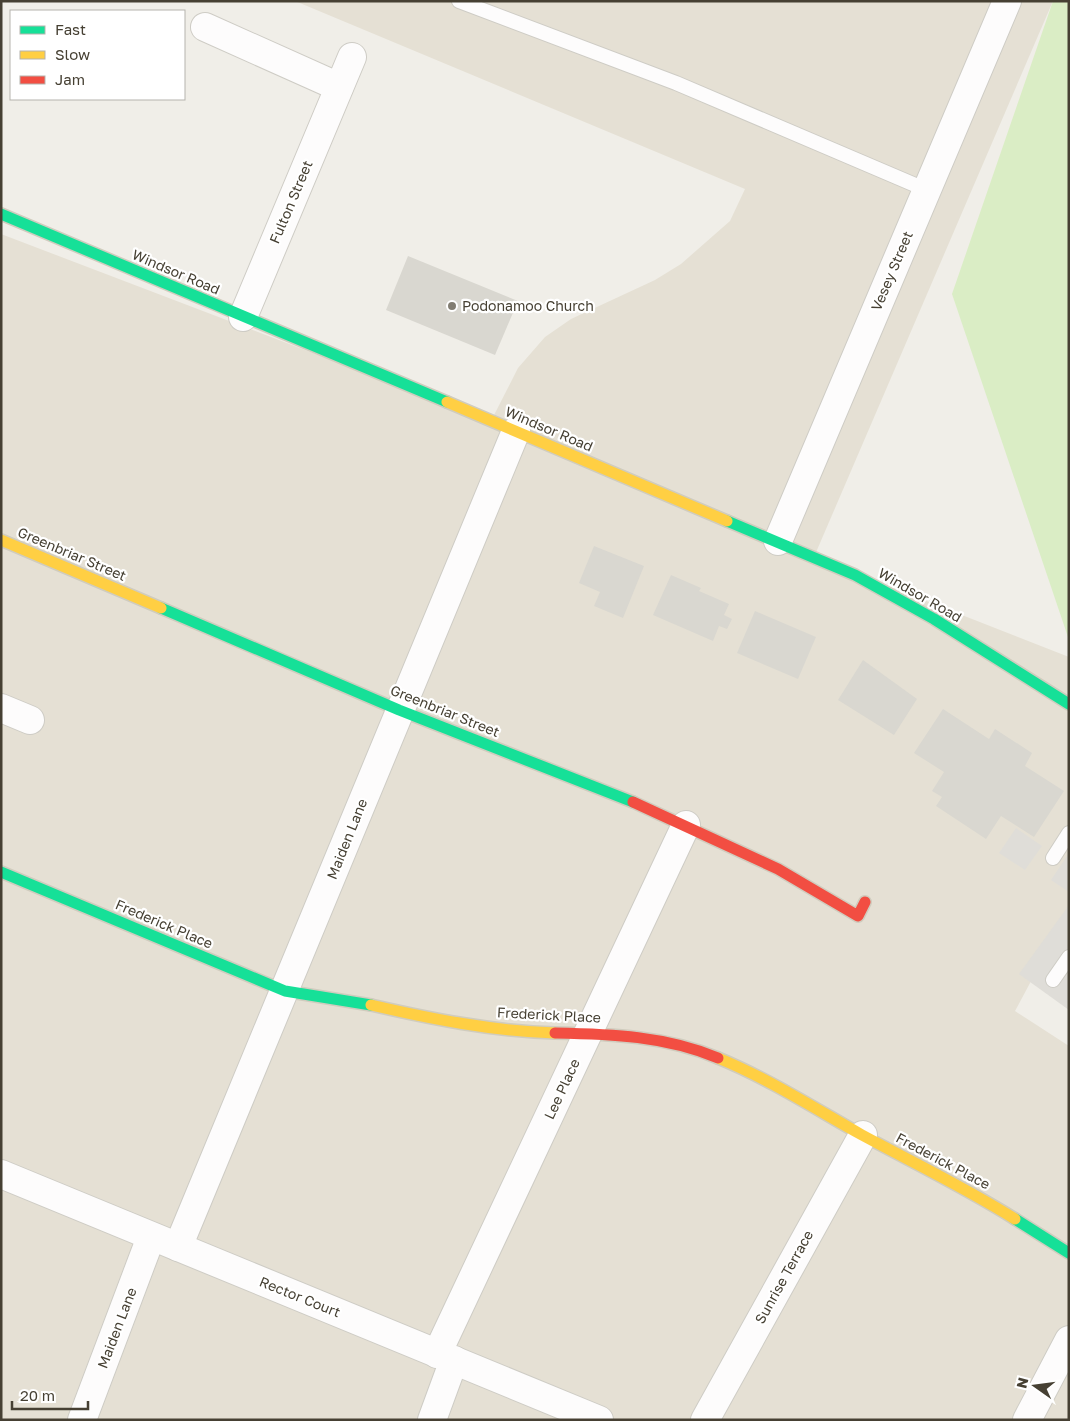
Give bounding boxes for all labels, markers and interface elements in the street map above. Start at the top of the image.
legend [10,10,185,100]
text: Fast [55,20,86,38]
text: Slow [55,45,90,63]
text: Jam [55,70,85,88]
street label: Fulton Street [265,158,316,246]
street label: Vesey Street [867,228,916,313]
street label: Windsor Road [130,245,223,298]
place label: Podonamoo Church [462,297,594,314]
marker: Podonamoo Church [446,300,458,312]
street label: Windsor Road [503,402,596,455]
street label: Greenbriar Street [15,523,129,584]
street label: Windsor Road [876,564,965,625]
street label: Greenbriar Street [388,681,502,740]
street label: Maiden Lane [323,796,370,882]
street label: Frederick Place [113,895,215,952]
street label: Frederick Place [497,1003,601,1026]
street label: Lee Place [540,1056,583,1122]
street label: Frederick Place [893,1129,993,1192]
street label: Sunrise Terrace [751,1227,816,1326]
street label: Rector Court [257,1273,343,1320]
street label: Maiden Lane [93,1285,140,1371]
north arrow [1010,1361,1060,1411]
text: N [1012,1376,1031,1390]
scale bar [12,1378,89,1410]
text: 20 m [20,1386,55,1404]

